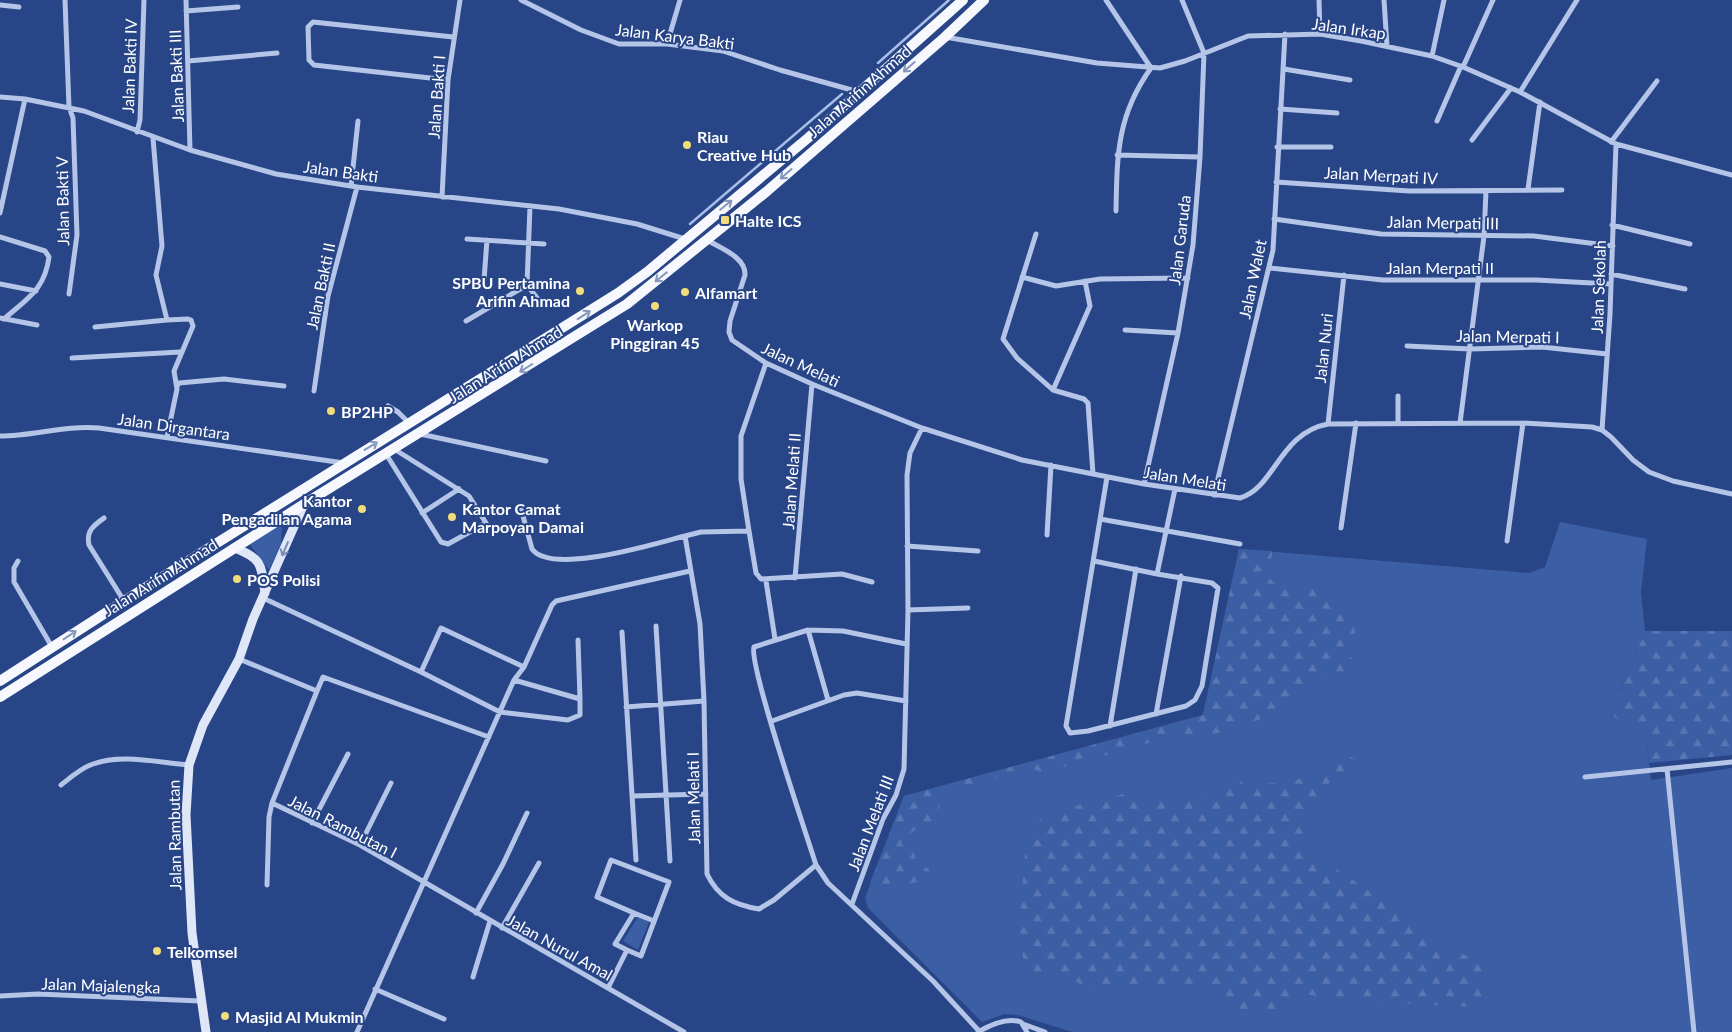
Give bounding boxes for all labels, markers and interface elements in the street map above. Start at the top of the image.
street label: Jalan Irkap [1311,13,1387,43]
street label: Jalan Bakti IV [118,18,140,114]
street label: Jalan Karya Bakti [614,19,736,53]
street label: Jalan Bakti III [165,29,187,123]
street label: Jalan Arifin Ahmad [804,41,914,141]
street label: Jalan Bakti I [424,55,448,139]
one-way arrow [902,62,915,73]
place label: Riau Creative Hub [697,127,791,164]
marker: Riau Creative Hub [681,139,693,151]
street label: Jalan Bakti V [52,156,72,246]
street label: Jalan Bakti [302,156,380,186]
street label: Jalan Merpati IV [1324,163,1439,187]
one-way arrow [780,168,793,180]
street label: Jalan Garuda [1164,194,1194,286]
one-way arrow [719,200,732,211]
place label: Halte ICS [735,211,802,230]
street label: Jalan Merpati III [1387,212,1499,232]
marker: Halte ICS [719,214,731,226]
street label: Jalan Walet [1234,237,1270,320]
street label: Jalan Sekolah [1587,240,1609,334]
street label: Jalan Bakti II [302,241,338,331]
street label: Jalan Merpati II [1386,258,1494,277]
one-way arrow [655,272,668,283]
place label: SPBU Pertamina Arifin Ahmad [452,273,570,310]
place label: Alfamart [694,283,757,302]
marker: SPBU Pertamina Arifin Ahmad [574,285,586,297]
marker: Alfamart [679,286,691,298]
marker: Warkop Pinggiran 45 [649,300,661,312]
one-way arrow [576,310,590,320]
street label: Jalan Nuri [1310,312,1336,384]
place label: Warkop Pinggiran 45 [610,315,700,352]
street label: Jalan Arifin Ahmad [445,321,565,407]
street label: Jalan Merpati I [1456,326,1560,346]
street label: Jalan Melati [759,338,843,390]
one-way arrow [520,364,534,374]
place label: BP2HP [341,402,393,421]
marker: BP2HP [325,405,337,417]
street label: Jalan Dirgantara [117,409,231,443]
street label: Jalan Melati II [778,432,804,530]
one-way arrow [364,441,378,451]
street label: Jalan Melati [1142,462,1228,494]
place label: Kantor Pengadilan Agama [222,491,352,528]
place label: Kantor Camat Marpoyan Damai [462,499,584,536]
marker: Kantor Pengadilan Agama [356,503,368,515]
marker: Kantor Camat Marpoyan Damai [446,511,458,523]
street label: Jalan Arifin Ahmad [100,534,220,620]
one-way arrow [279,541,289,556]
place label: POS Polisi [247,570,320,589]
marker: POS Polisi [231,573,243,585]
one-way arrow [63,630,77,640]
street label: Jalan Melati I [683,752,703,844]
street label: Jalan Melati III [843,772,897,874]
street label: Jalan Rambutan [164,780,184,890]
street label: Jalan Rambutan I [286,790,400,862]
street label: Jalan Nurul Amal [504,910,616,984]
place label: Telkomsel [167,942,237,961]
marker: Telkomsel [151,945,163,957]
street label: Jalan Majalengka [41,973,161,997]
place label: Masjid Al Mukmin [235,1007,364,1026]
marker: Masjid Al Mukmin [219,1010,231,1022]

